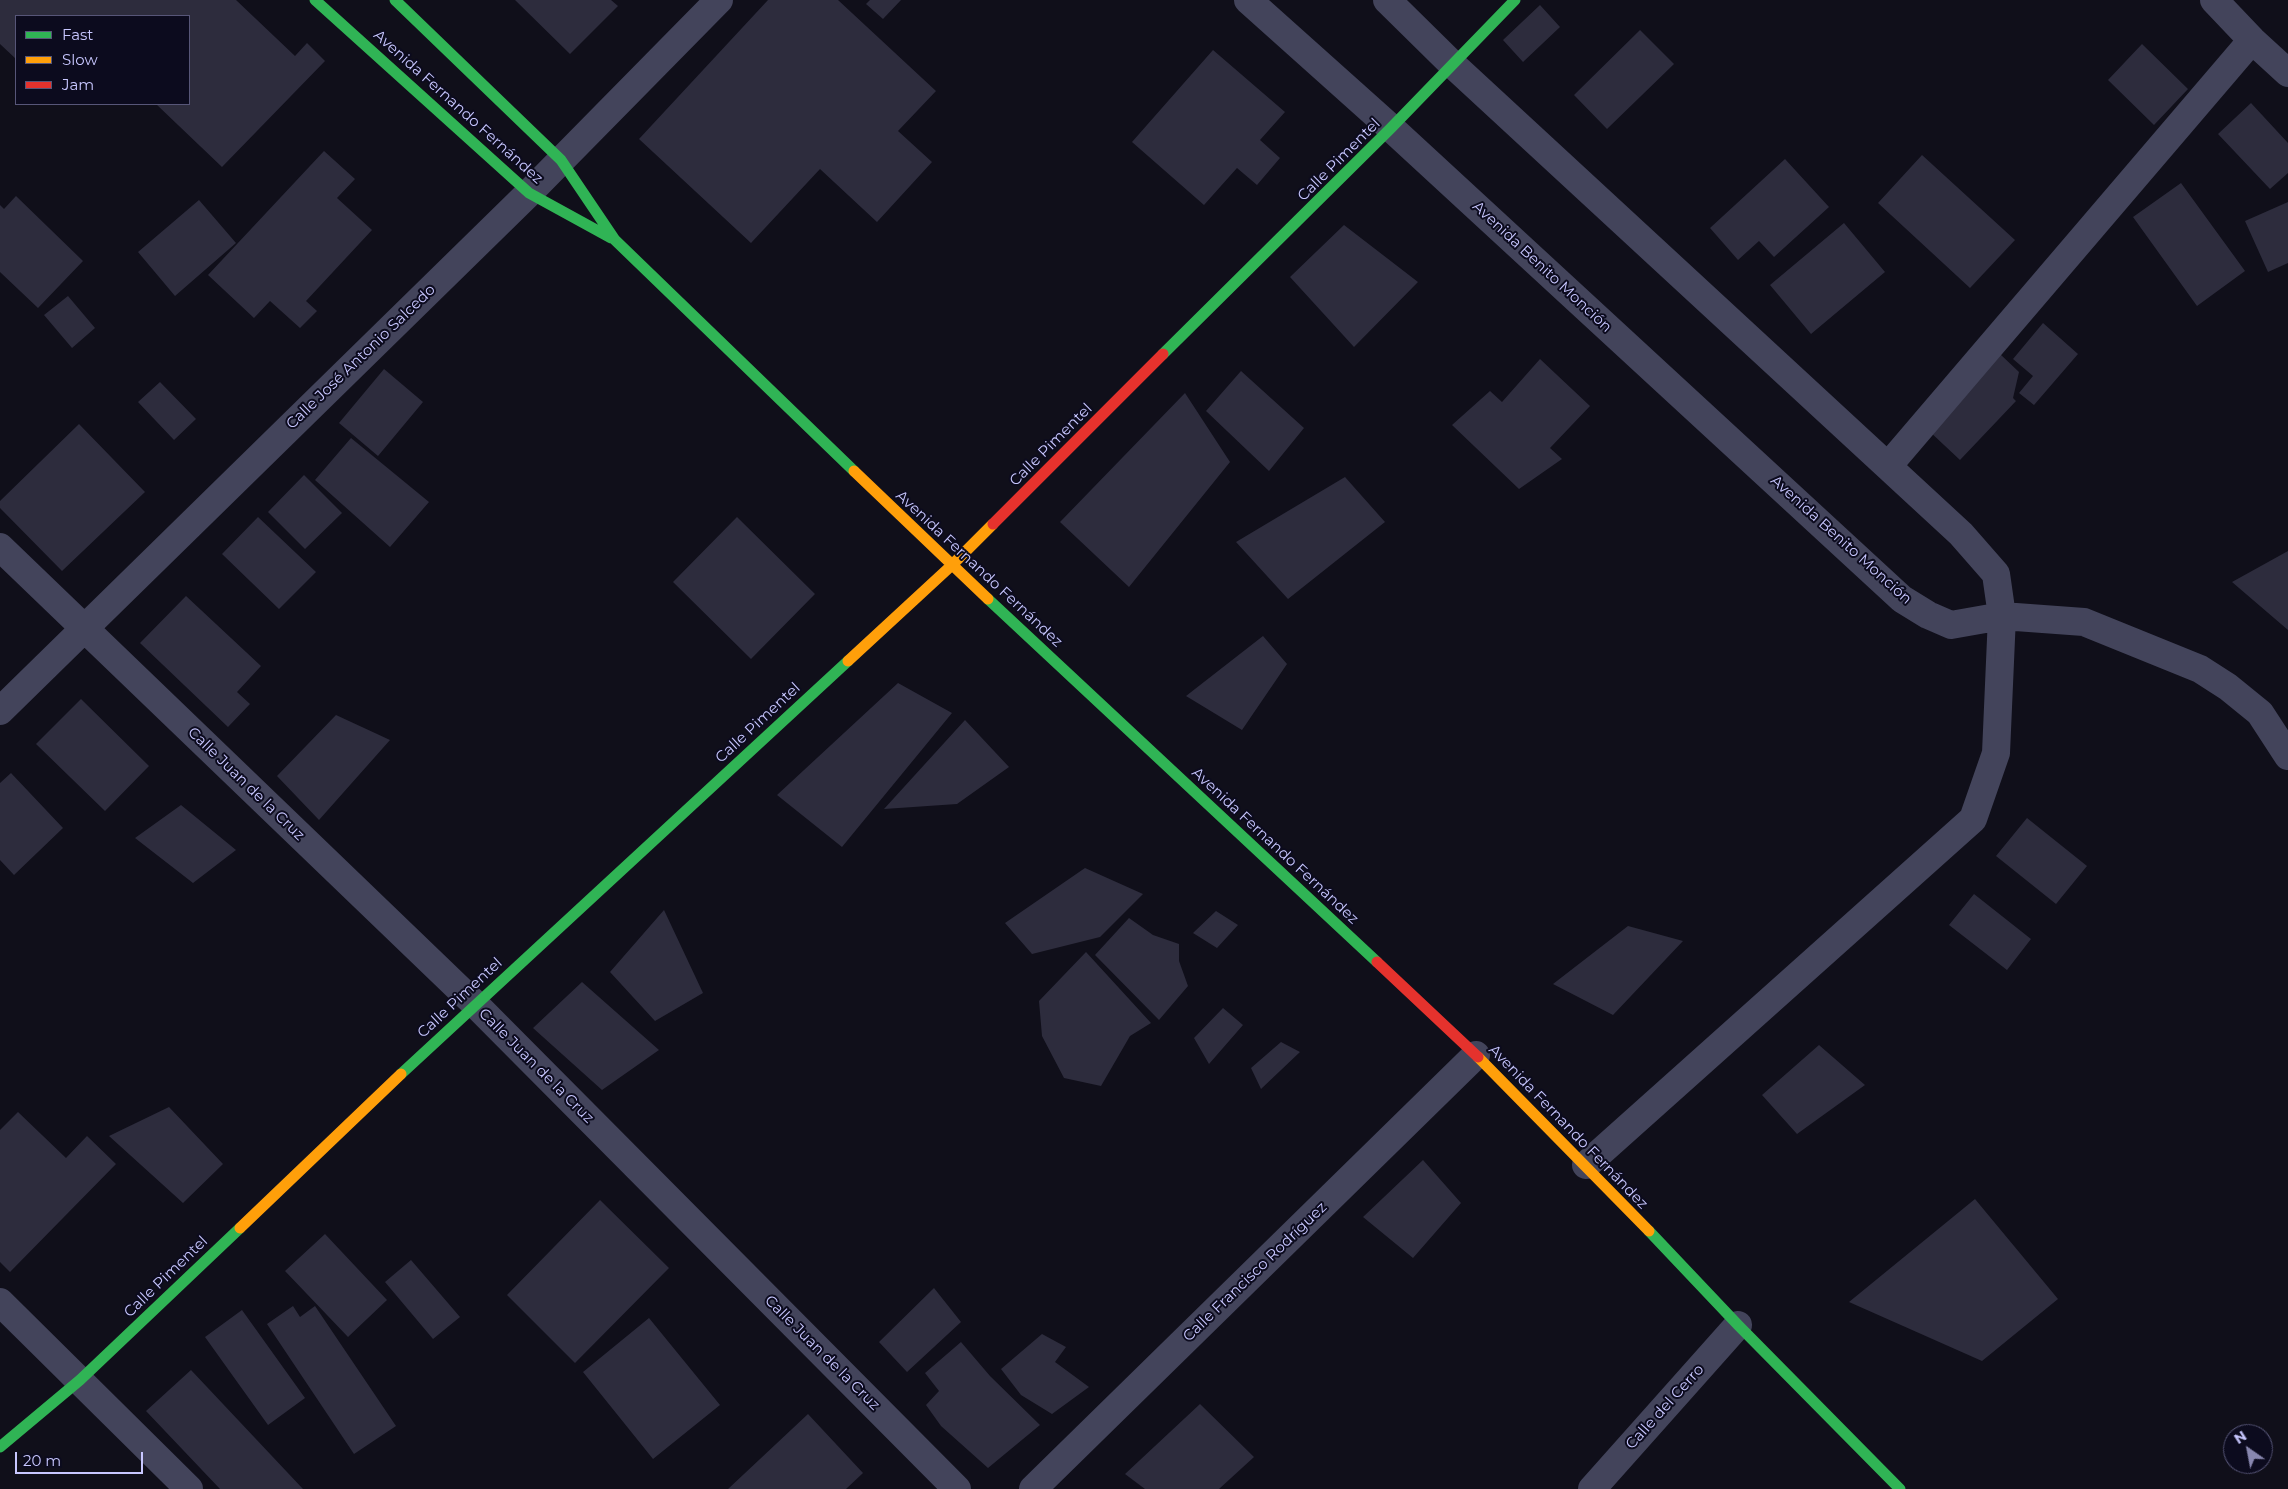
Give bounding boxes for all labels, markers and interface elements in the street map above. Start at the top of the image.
legend [15,15,190,105]
text: Fast [62,25,93,44]
street label: Avenida Fernando Fernández [370,26,546,188]
text: Slow [62,50,98,69]
text: Jam [62,75,94,94]
street label: Calle Pimentel [1294,115,1384,205]
street label: Avenida Benito Monción [1469,198,1615,336]
street label: Calle José Antonio Salcedo [283,281,439,433]
street label: Calle Pimentel [1006,400,1096,490]
street label: Avenida Benito Monción [1767,472,1915,608]
street label: Avenida Fernando Fernández [892,487,1066,651]
street label: Calle Pimentel [712,679,804,767]
street label: Calle Juan de la Cruz [184,724,308,844]
street label: Avenida Fernando Fernández [1188,764,1362,928]
street label: Calle Pimentel [414,954,506,1042]
street label: Calle Juan de la Cruz [475,1005,597,1127]
street label: Avenida Fernando Fernández [1485,1041,1651,1213]
street label: Calle Francisco Rodríguez [1179,1199,1331,1345]
street label: Calle Pimentel [120,1233,212,1321]
street label: Calle Juan de la Cruz [761,1292,883,1414]
street label: Calle del Cerro [1622,1361,1708,1453]
north arrow [2223,1424,2273,1474]
text: N [2231,1427,2250,1448]
scale bar [18,1442,145,1474]
text: 20 m [23,1451,61,1470]

